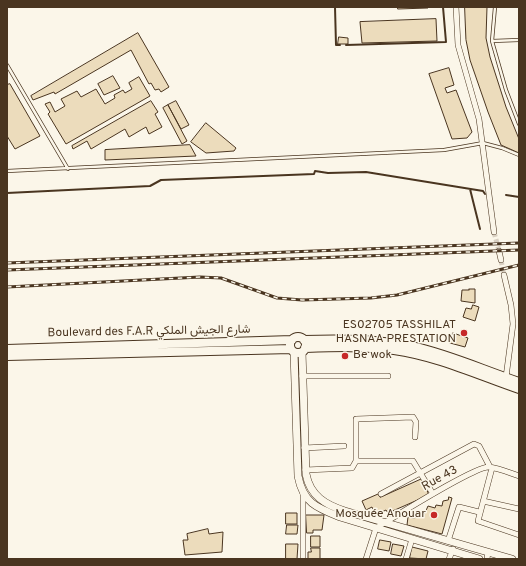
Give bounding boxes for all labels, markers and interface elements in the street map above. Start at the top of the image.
place label: ES02705 TASSHILAT HASNAA PRESTATION [336,319,456,347]
street label: Boulevard des F.A.R شارع الجيش الملكي [47,323,251,341]
marker: ES02705 TASSHILAT HASNAA PRESTATION [459,328,469,338]
place label: Be wok [353,349,392,363]
marker: Be wok [340,351,350,361]
street label: Rue 43 [420,463,460,495]
place label: Mosquée Anouar [335,508,426,522]
marker: Mosquée Anouar [429,510,439,520]

